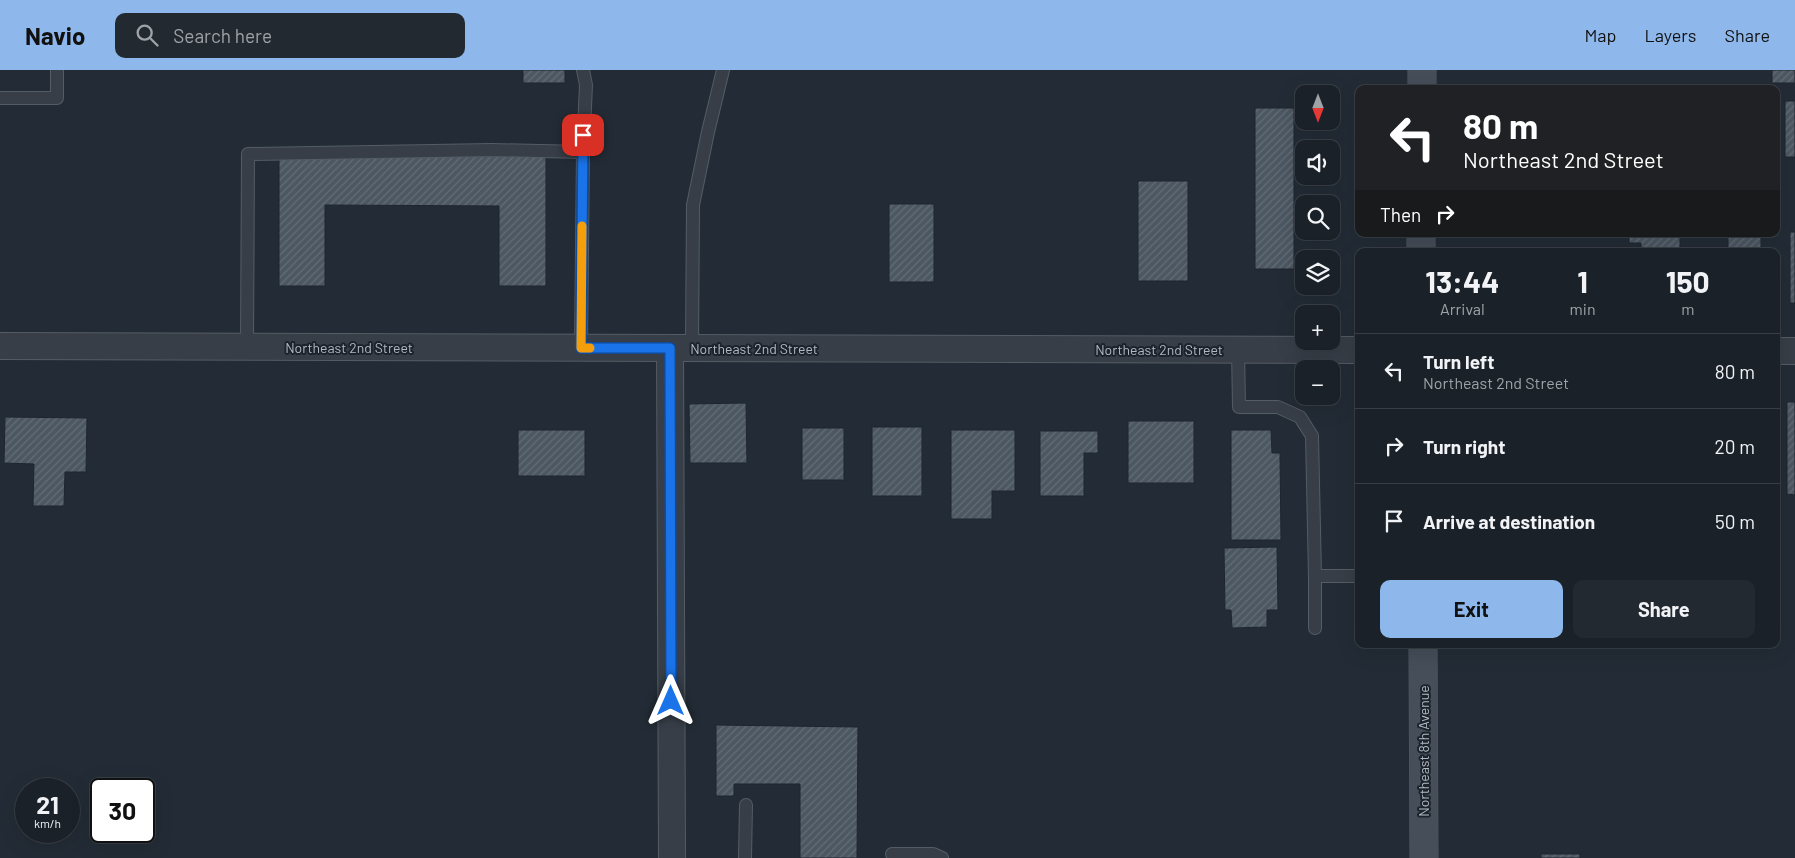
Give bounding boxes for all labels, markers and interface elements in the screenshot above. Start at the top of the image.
search box [115,13,465,58]
text: Navio [25,21,85,50]
icon: search [133,21,161,49]
text: Search here [173,24,272,47]
text: Map [1584,24,1616,46]
text: Layers [1644,24,1697,46]
text: Share [1725,24,1770,46]
north arrow [1295,85,1340,130]
map controls [1295,85,1340,405]
text: 80 m [1463,104,1538,146]
icon: left [1380,105,1445,170]
pin [562,114,604,156]
icon: arrive [569,121,597,149]
button: sound [1295,140,1340,185]
text: Northeast 2nd Street [1463,146,1664,172]
button: search [1295,195,1340,240]
icon: right [1431,200,1459,228]
text: Then [1380,203,1421,226]
button: layers [1295,250,1340,295]
text: 13:44 [1425,263,1499,299]
text: 1 [1577,263,1588,299]
text: 150 [1666,263,1710,299]
text: Arrival [1440,299,1485,318]
text: min [1570,299,1596,318]
text: m [1681,299,1694,318]
button: + [1295,305,1340,350]
street label: Northeast 2nd Street [285,339,413,356]
street label: Northeast 2nd Street [690,340,818,357]
street label: Northeast 2nd Street [1095,341,1223,358]
text: Turn left [1423,350,1494,373]
icon: left [1380,357,1408,385]
button: − [1295,360,1340,405]
text: 80 m [1715,360,1755,383]
text: Northeast 2nd Street [1423,373,1569,392]
icon: right [1380,432,1408,460]
text: Turn right [1423,435,1505,458]
text: 20 m [1715,435,1755,458]
icon: arrive [1380,507,1408,535]
text: Arrive at destination [1423,510,1595,533]
text: 50 m [1715,510,1755,533]
button: Exit [1380,580,1563,638]
button: Share [1573,580,1755,638]
position arrow [644,674,696,726]
street label: Northeast 8th Avenue [1415,685,1432,817]
speed limit sign: 30 [90,778,155,843]
text: 21 [36,789,59,819]
text: km/h [34,816,61,830]

